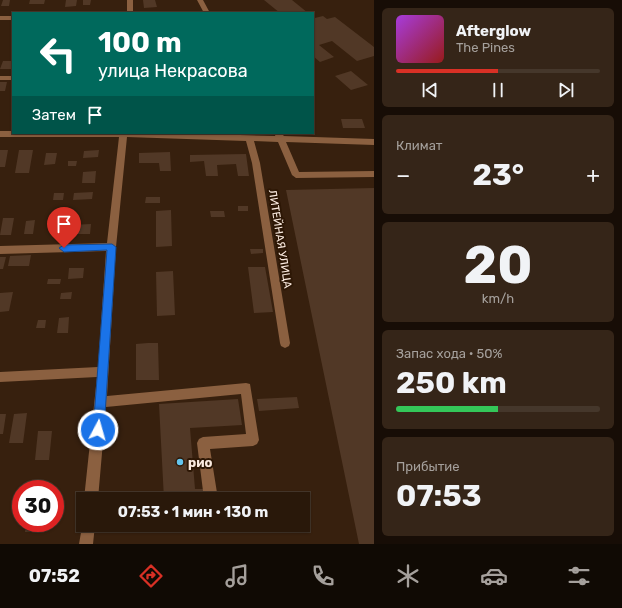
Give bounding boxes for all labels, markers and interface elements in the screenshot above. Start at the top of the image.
text: Afterglow [456,22,531,40]
text: 100 m [98,26,182,59]
icon: left [32,28,84,80]
text: The Pines [456,40,515,55]
text: улица Некрасова [98,60,248,82]
icon: previous [419,79,441,101]
icon: pause [487,79,509,101]
icon: next [555,79,577,101]
icon: arrive [84,104,106,126]
text: Затем [32,106,76,124]
text: Климат [396,138,442,153]
text: 23° [472,157,524,193]
text: − [396,162,410,189]
text: + [586,162,600,189]
street label: ЛИТЕЙНАЯ УЛИЦА [266,189,294,290]
pin [47,207,81,248]
icon: arrive [53,213,75,235]
text: 20 [463,234,533,296]
text: km/h [482,291,514,306]
text: Запас хода · 50% [396,346,502,361]
text: 250 km [396,365,507,401]
position arrow [77,409,119,451]
place label: рио [188,455,212,470]
marker: рио [175,457,185,467]
text: Прибытие [396,459,460,474]
text: 07:53 [396,478,482,514]
speed limit sign: 30 [12,480,64,532]
text: 07:53 · 1 мин · 130 m [118,503,268,521]
icon: directions [137,562,165,590]
icon: music [223,562,251,590]
icon: phone [309,562,337,590]
icon: climate [394,562,422,590]
icon: car [480,562,508,590]
icon: filters [565,562,593,590]
text: 07:52 [29,565,80,587]

